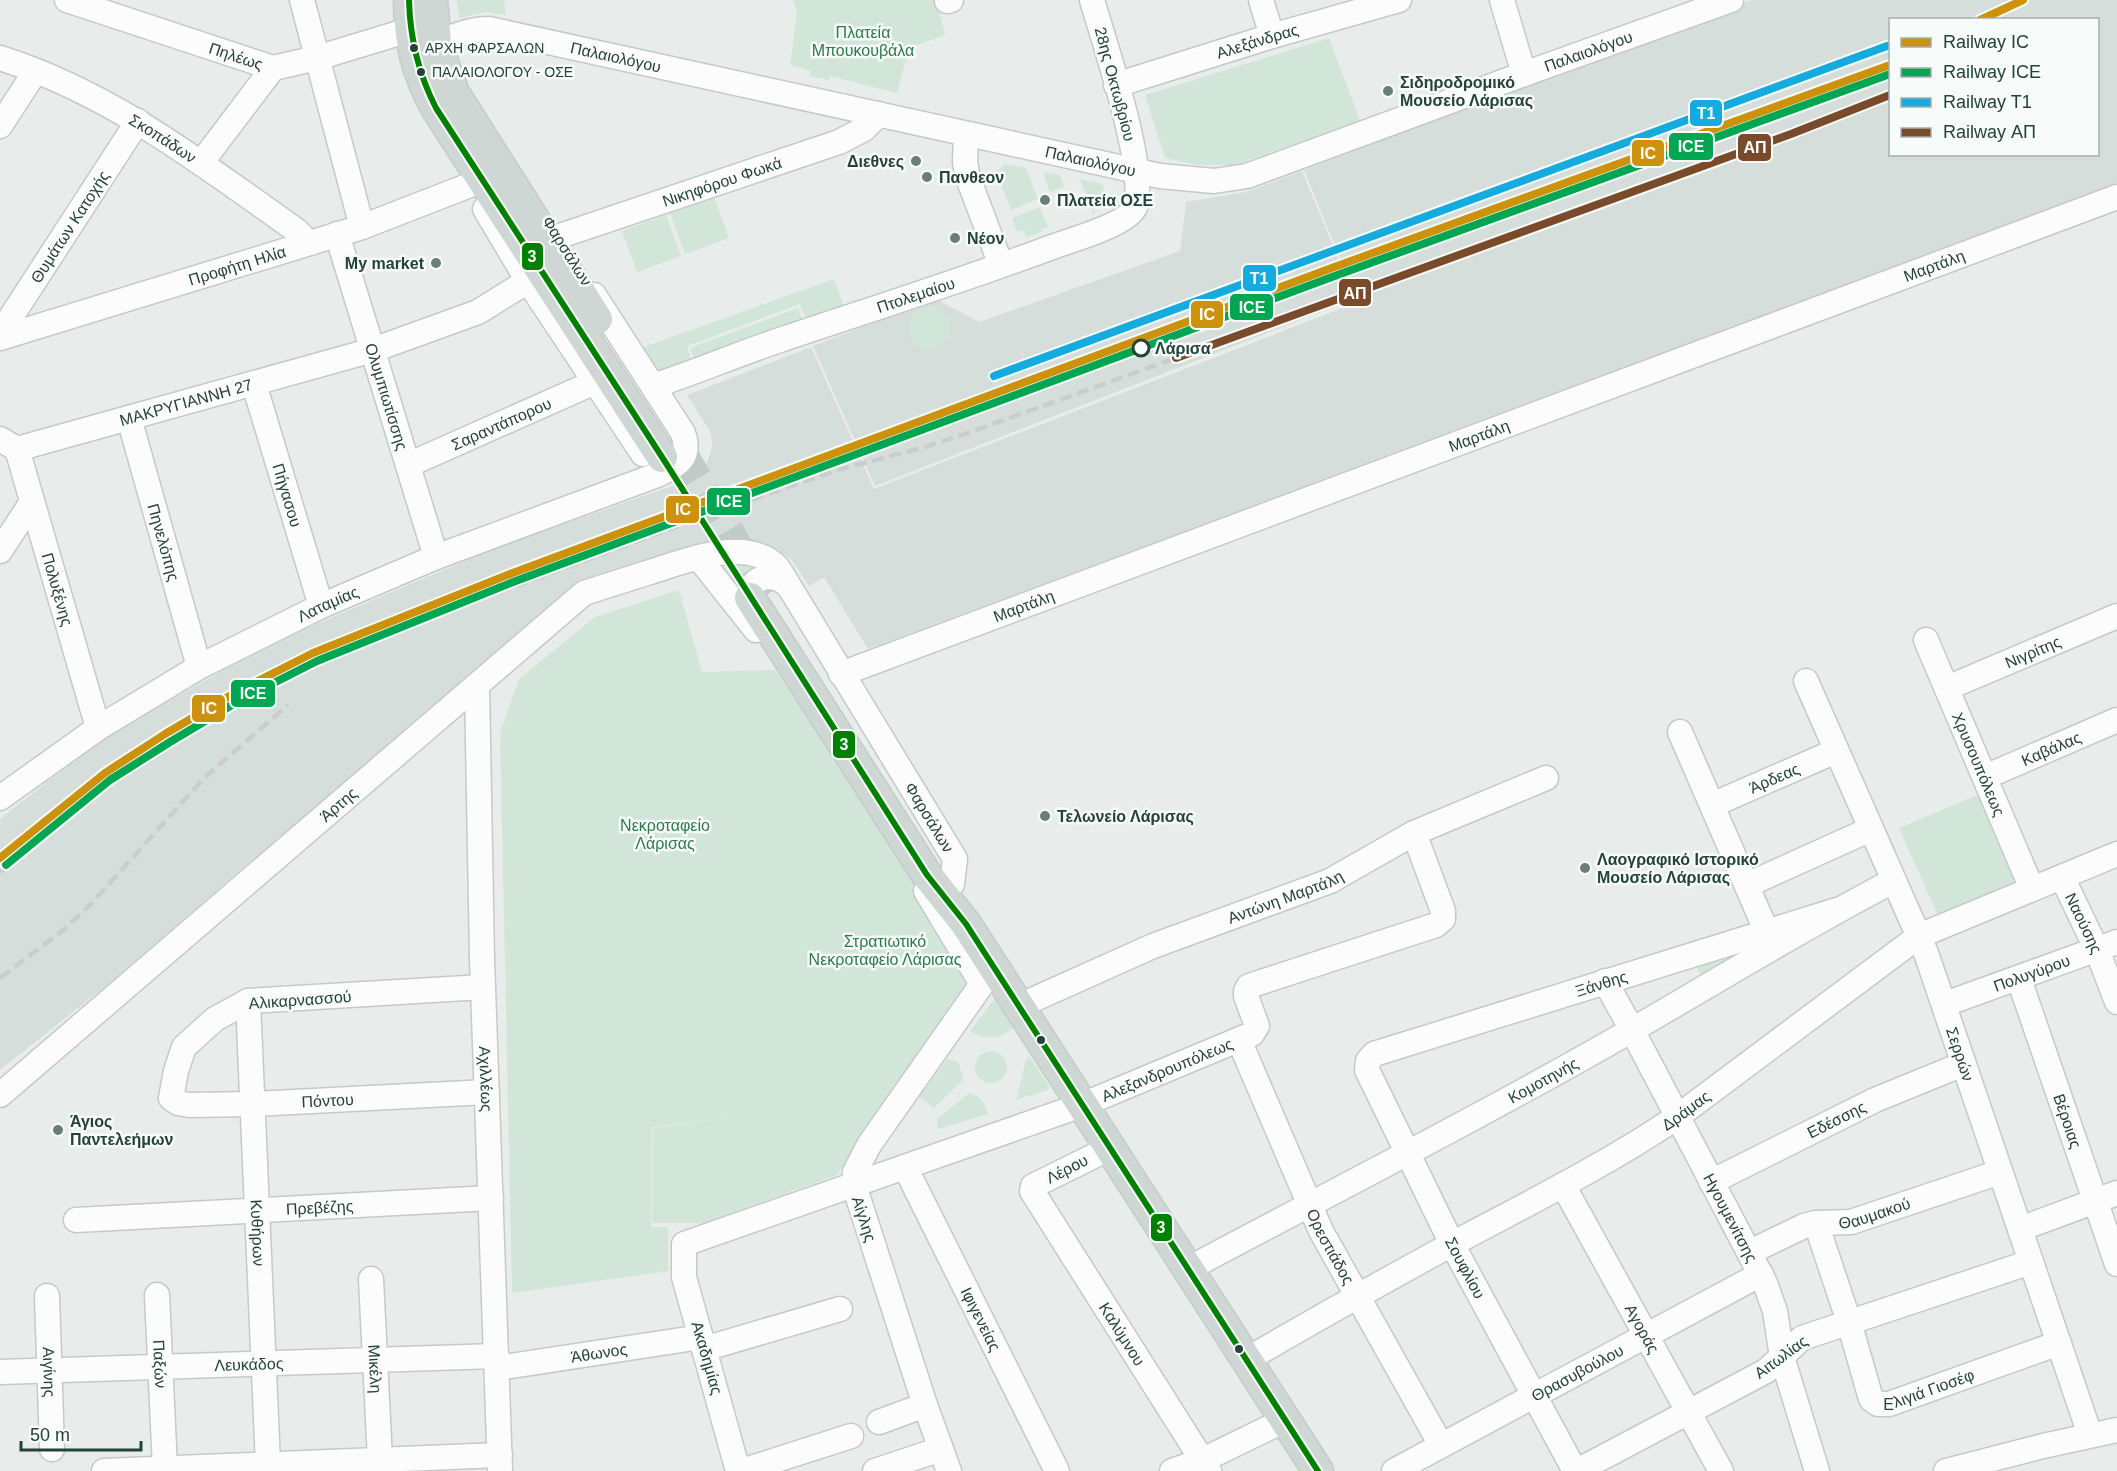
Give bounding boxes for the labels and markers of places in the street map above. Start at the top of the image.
place label: ΑΡΧΗ ΦΑΡΣΑΛΩΝ [425,40,544,56]
marker: ΑΡΧΗ ΦΑΡΣΑΛΩΝ [408,42,420,54]
place label: ΠΑΛΑΙΟΛΟΓΟΥ - ΟΣΕ [432,64,573,80]
marker: ΠΑΛΑΙΟΛΟΓΟΥ - ΟΣΕ [415,66,427,78]
place label: Σιδηροδρομικό Μουσείο Λάρισας [1400,74,1533,110]
marker: Σιδηροδρομικό Μουσείο Λάρισας [1381,84,1395,98]
place label: Διεθνες [847,153,904,171]
marker: Διεθνες [909,154,923,168]
place label: Πανθεον [939,169,1004,186]
marker: Πανθεον [920,170,934,184]
place label: Πλατεία ΟΣΕ [1057,192,1154,209]
marker: Πλατεία ΟΣΕ [1038,193,1052,207]
place label: Νέον [967,230,1005,247]
marker: Νέον [948,231,962,245]
place label: My market [345,255,425,272]
marker: My market [429,256,443,270]
marker: Λάρισα [1132,339,1150,357]
place label: Λάρισα [1155,340,1211,357]
place label: Τελωνείο Λάρισας [1057,808,1194,826]
marker: Τελωνείο Λάρισας [1038,809,1052,823]
place label: Λαογραφικό Ιστορικό Μουσείο Λάρισας [1597,851,1759,887]
marker: Λαογραφικό Ιστορικό Μουσείο Λάρισας [1578,861,1592,875]
unlabelled marker [1035,1034,1047,1046]
place label: Άγιος Παντελεήμων [70,1113,174,1148]
marker: Άγιος Παντελεήμων [51,1123,65,1137]
unlabelled marker [1233,1343,1245,1355]

